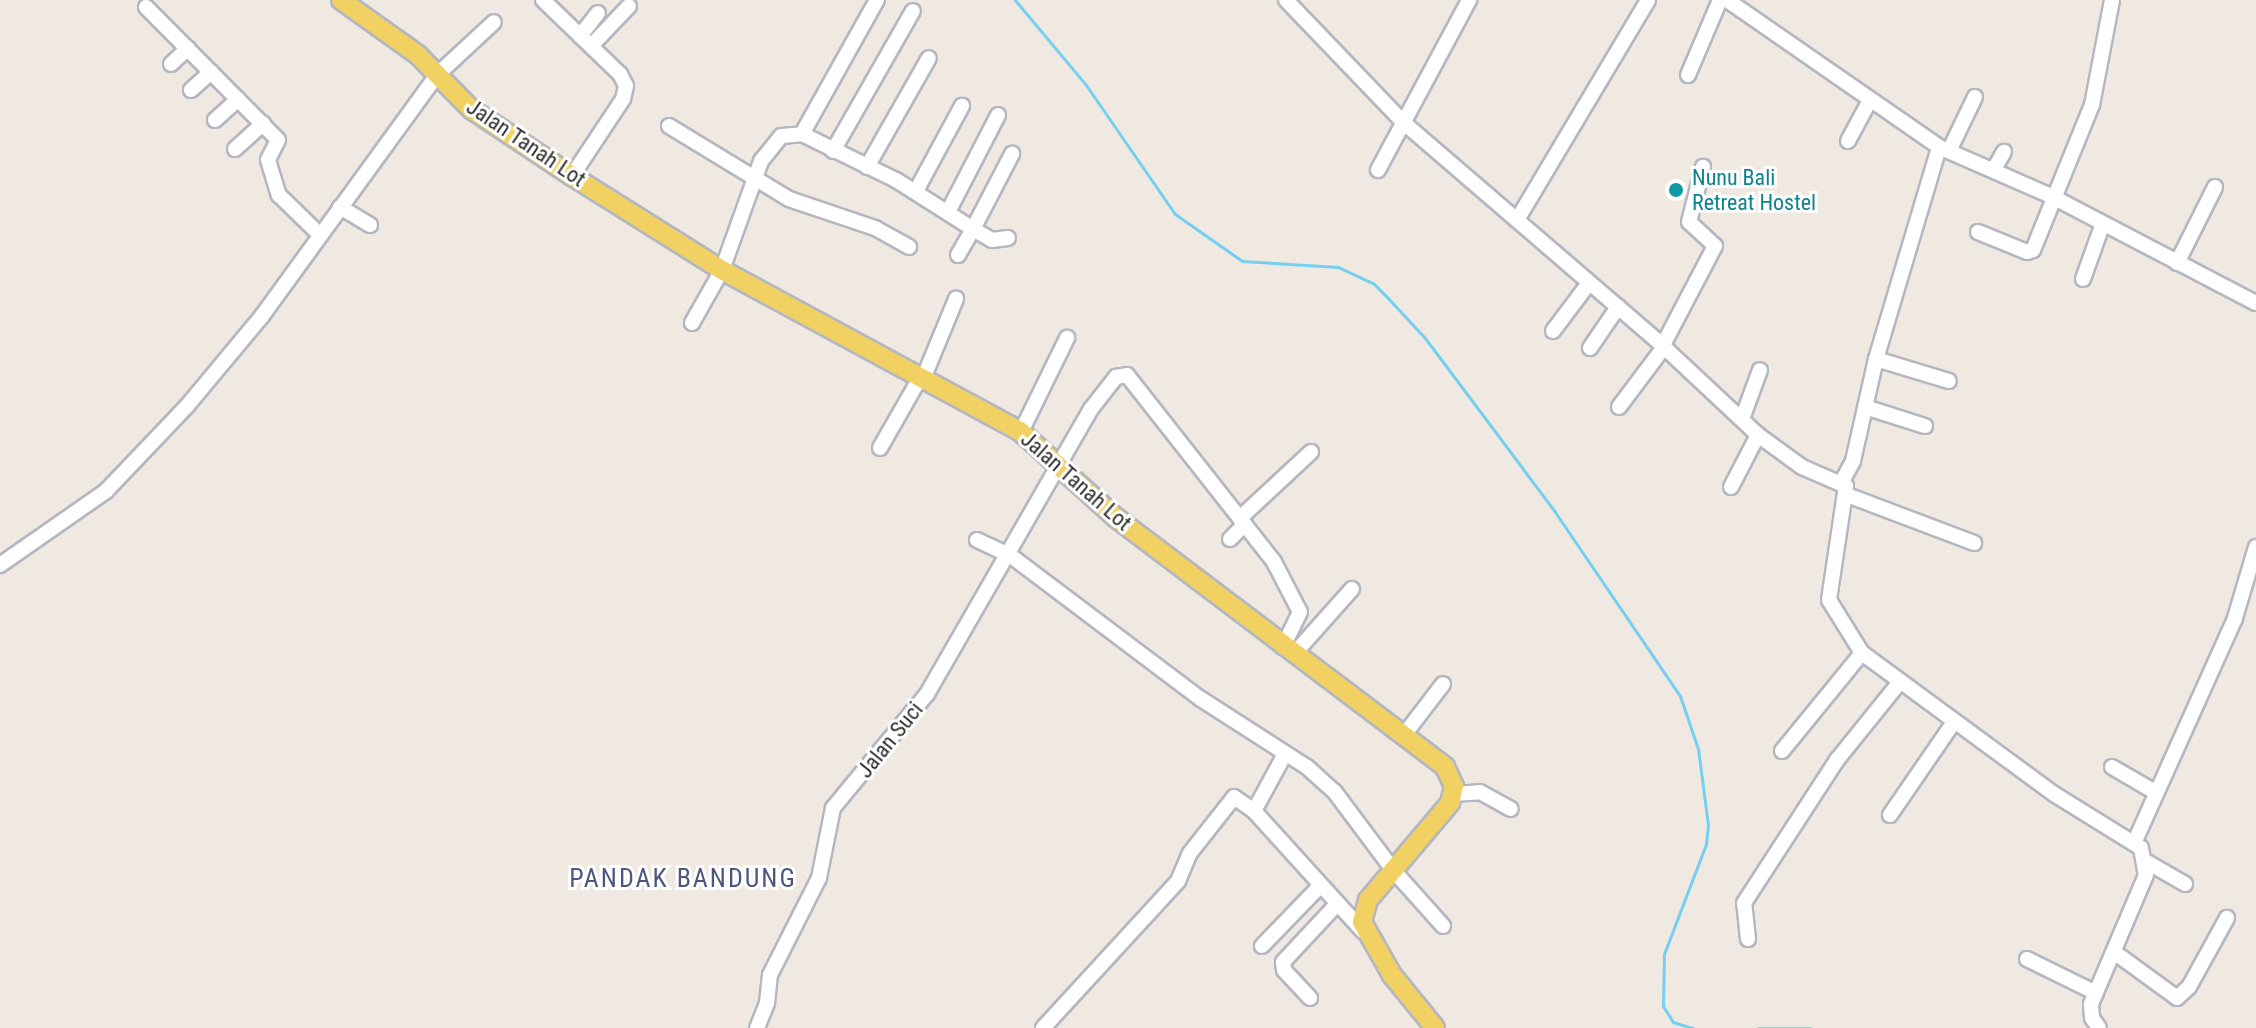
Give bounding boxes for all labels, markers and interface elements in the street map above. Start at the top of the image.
street label: Jalan Tanah Lot [461,93,591,193]
place label: Nunu Bali Retreat Hostel [1692,164,1816,216]
marker: Nunu Bali Retreat Hostel [1667,181,1685,199]
street label: Jalan Tanah Lot [1015,426,1137,536]
street label: Jalan Suci [852,697,928,783]
district label: PANDAK BANDUNG [569,863,797,895]

